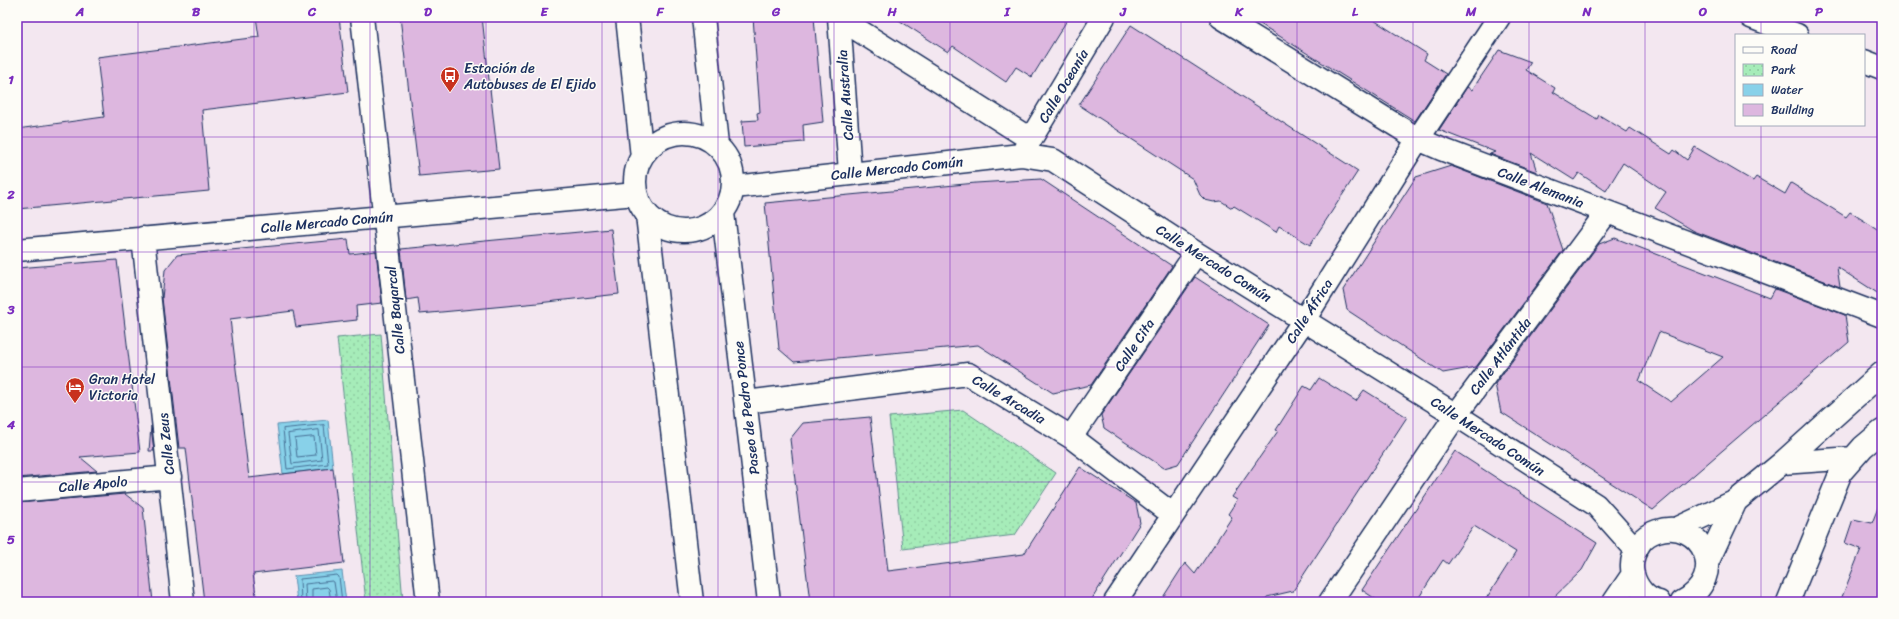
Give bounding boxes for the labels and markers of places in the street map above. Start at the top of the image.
place label: Estación de Autobuses de El Ejido [463,56,596,97]
bus stop icon: Estación de Autobuses de El Ejido [439,65,461,93]
place label: Gran Hotel Victoria [89,367,156,408]
hotel icon: Gran Hotel Victoria [64,376,86,404]

